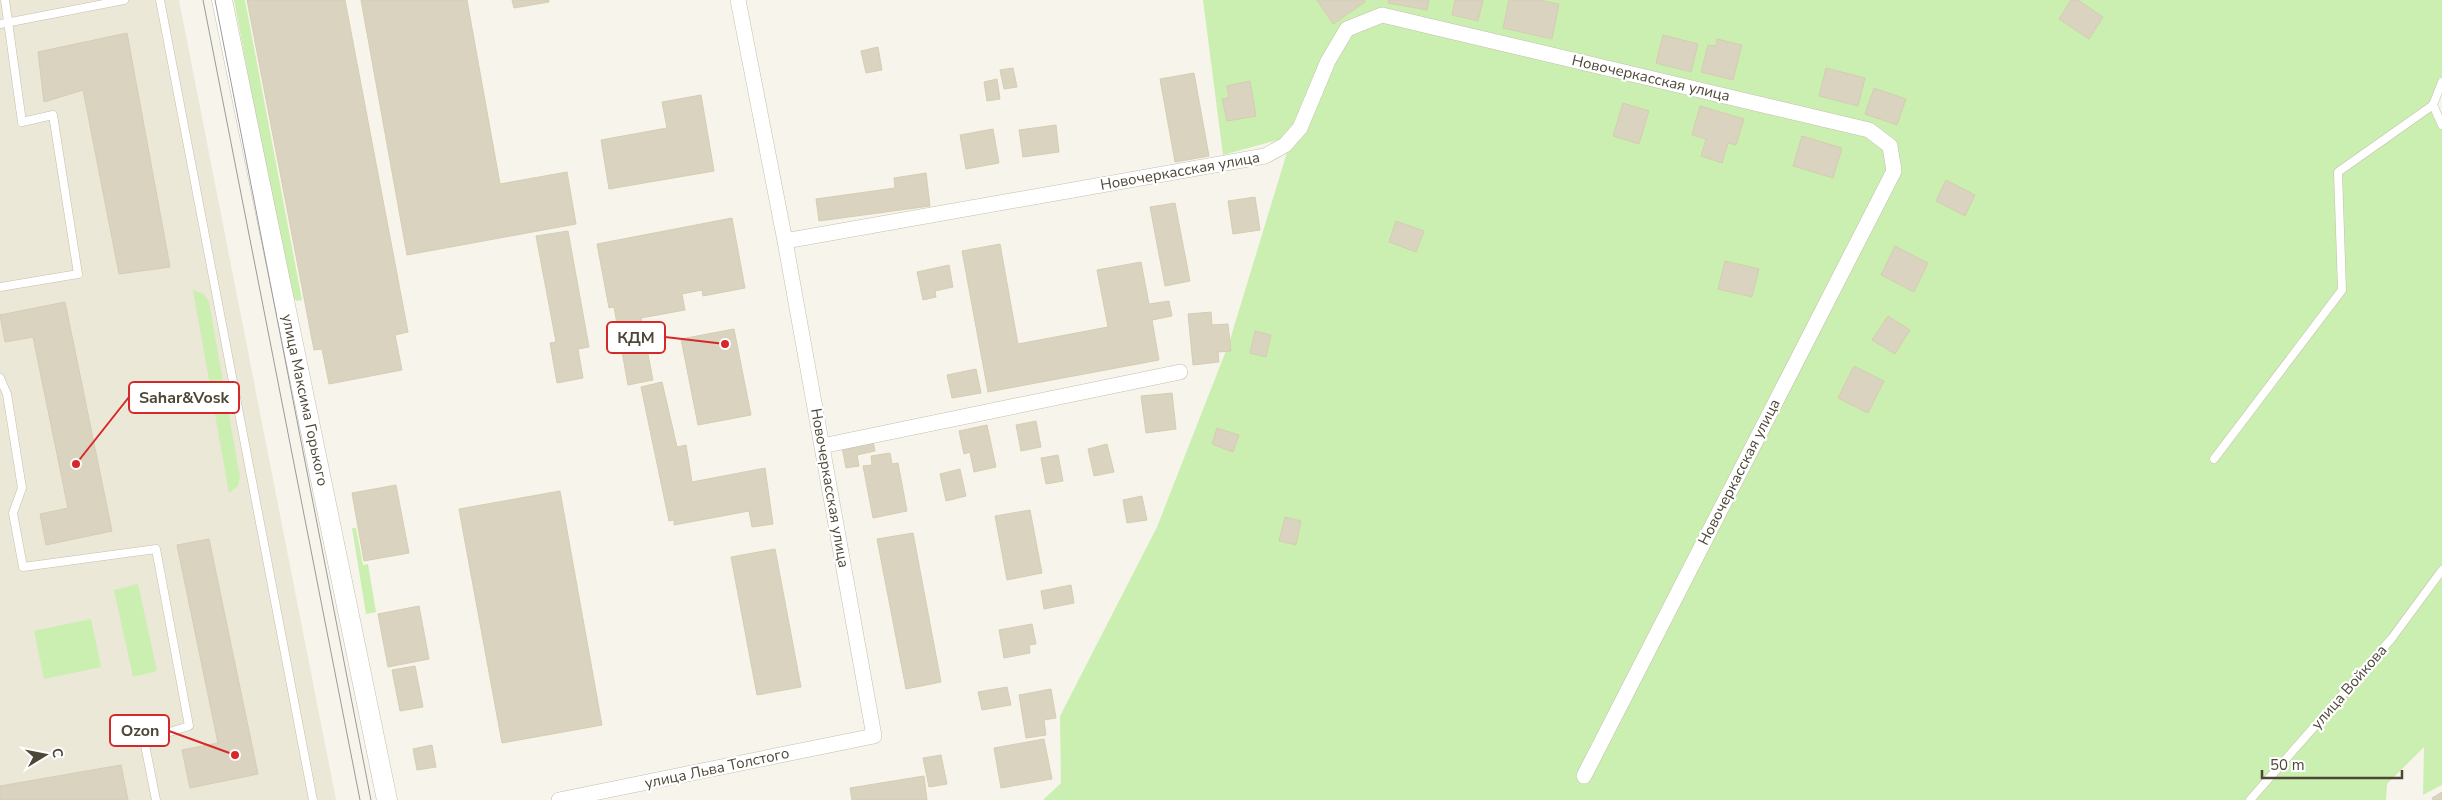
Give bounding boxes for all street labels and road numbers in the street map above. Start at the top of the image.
street label: Новочеркасская улица [1570,50,1732,106]
street label: Новочеркасская улица [1099,147,1261,195]
street label: улица Максима Горького [277,312,333,488]
street label: Новочеркасская улица [1693,395,1785,549]
street label: Новочеркасская улица [806,407,854,569]
street label: улица Войкова [2307,641,2391,733]
street label: улица Льва Толстого [643,743,791,793]

